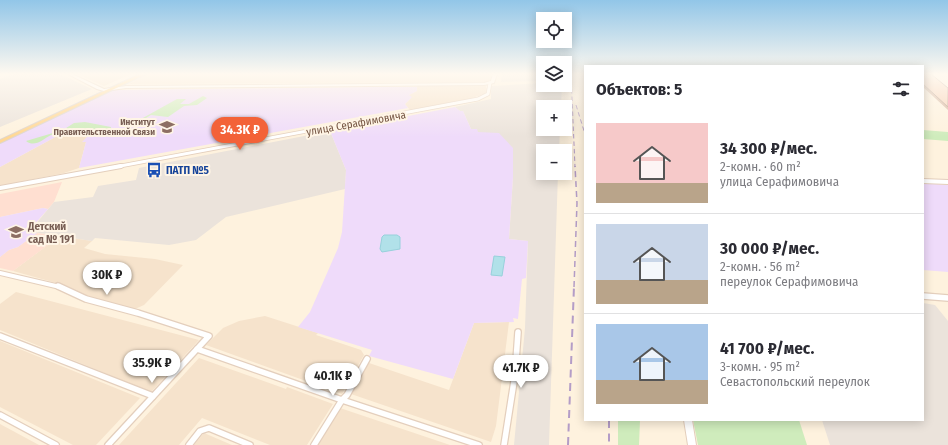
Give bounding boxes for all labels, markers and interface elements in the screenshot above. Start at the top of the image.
map controls [536,12,572,180]
button: locate [536,12,572,48]
button: layers [536,56,572,92]
icon: filters [890,78,912,100]
text: Объектов: 5 [596,79,682,100]
button: + [536,100,572,136]
street label: улица Серафимовича [305,108,407,139]
place label: Институт Правительственной Связи [53,117,155,137]
pin: 34.3K ₽ [203,117,277,151]
school or university icon: Институт Правительственной Связи [158,118,176,136]
text: 34.3K ₽ [220,122,260,137]
text: 34 300 ₽/мес. [720,138,817,159]
icon: home [628,139,676,187]
button: − [536,144,572,180]
text: 2-комн. · 60 m² [720,159,801,174]
bus stop icon: ПАТП №5 [145,161,163,179]
place label: ПАТП №5 [166,164,210,177]
text: улица Серафимовича [720,174,839,189]
place label: Детский сад № 191 [27,220,74,246]
school or university icon: Детский сад № 191 [7,223,25,241]
text: 30 000 ₽/мес. [720,238,819,259]
icon: home [628,240,676,288]
text: 2-комн. · 56 m² [720,259,800,274]
pin: 30K ₽ [79,262,135,296]
text: 30K ₽ [92,267,122,282]
text: переулок Серафимовича [720,274,858,289]
text: 41 700 ₽/мес. [720,338,814,359]
icon: home [628,340,676,388]
pin: 35.9K ₽ [115,350,189,384]
text: 35.9K ₽ [132,355,172,370]
pin: 41.7K ₽ [484,355,558,389]
text: 3-комн. · 95 m² [720,359,800,374]
text: 41.7K ₽ [502,360,540,375]
pin: 40.1K ₽ [296,363,370,397]
text: 40.1K ₽ [314,368,352,383]
text: Севастопольский переулок [720,374,870,389]

